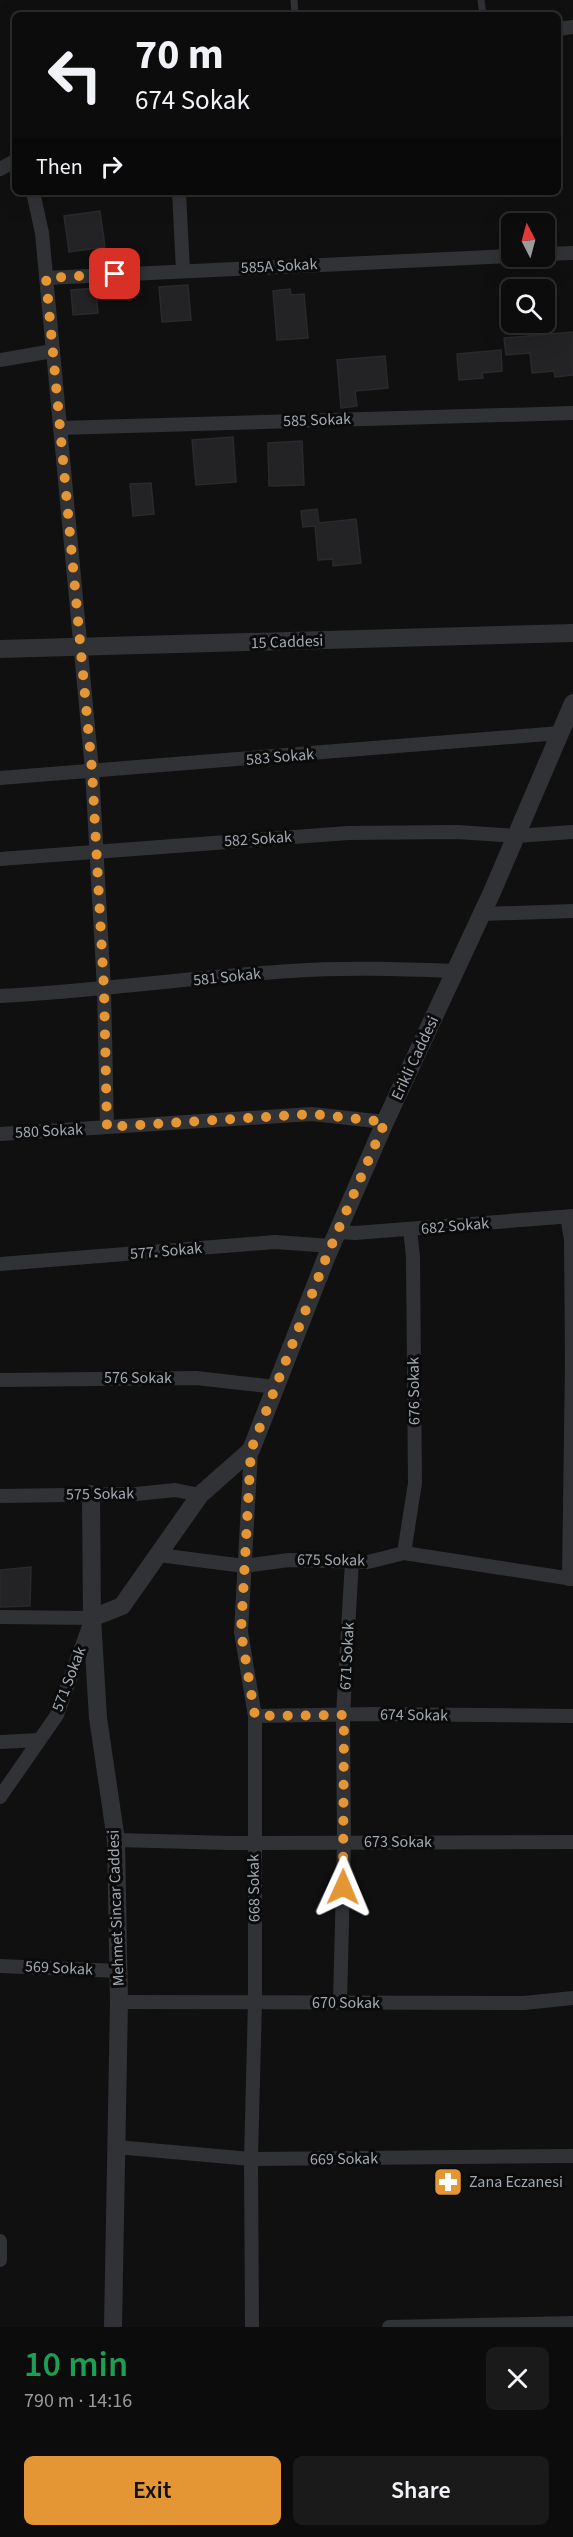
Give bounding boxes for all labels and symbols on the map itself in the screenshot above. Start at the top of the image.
north arrow [501,213,555,267]
pin [89,248,140,299]
street label: 585A Sokak [240,253,318,279]
street label: 585 Sokak [283,408,351,432]
street label: 15 Caddesi [250,630,324,654]
street label: 583 Sokak [245,743,315,771]
street label: 582 Sokak [223,826,293,852]
street label: 581 Sokak [192,962,262,991]
street label: Erikli Caddesi [386,1012,444,1104]
street label: 580 Sokak [14,1118,84,1144]
street label: 682 Sokak [420,1212,490,1240]
street label: 577. Sokak [129,1237,203,1265]
street label: 676 Sokak [402,1357,426,1425]
street label: 576 Sokak [104,1367,172,1389]
street label: 575 Sokak [66,1482,134,1506]
street label: 675 Sokak [297,1548,365,1572]
street label: 671 Sokak [334,1621,360,1691]
street label: 571 Sokak [47,1643,91,1715]
street label: 674 Sokak [380,1703,448,1727]
street label: Mehmet Sincar Caddesi [102,1829,130,1987]
street label: 673 Sokak [364,1831,432,1853]
street label: 668 Sokak [242,1854,266,1922]
position arrow [311,1855,375,1919]
street label: 569 Sokak [24,1955,94,1981]
street label: 670 Sokak [312,1992,380,2014]
street label: 669 Sokak [310,2147,378,2171]
pharmacy icon: Zana Eczanesi [432,2166,464,2198]
place label: Zana Eczanesi [469,2171,563,2193]

